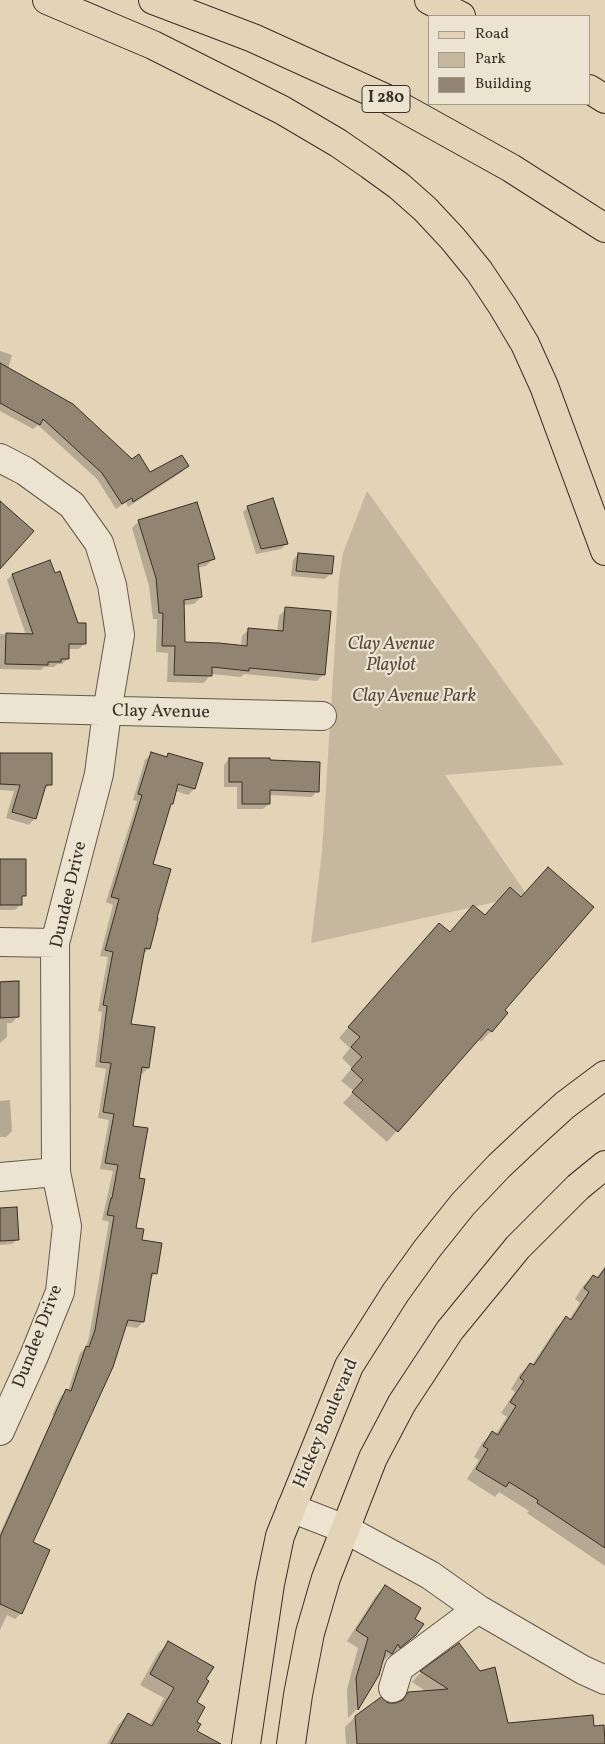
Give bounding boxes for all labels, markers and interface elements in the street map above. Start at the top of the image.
legend [428,15,590,105]
text: Road [475,24,509,45]
text: Park [475,49,506,70]
text: Building [475,74,531,95]
road number: I 280 [362,86,410,112]
park label: Clay Avenue Playlot [348,635,434,678]
park label: Clay Avenue Park [352,687,476,709]
street label: Clay Avenue [112,701,210,725]
street label: Dundee Drive [47,840,93,950]
street label: Dundee Drive [9,1282,69,1392]
street label: Hickey Boulevard [290,1356,364,1492]

